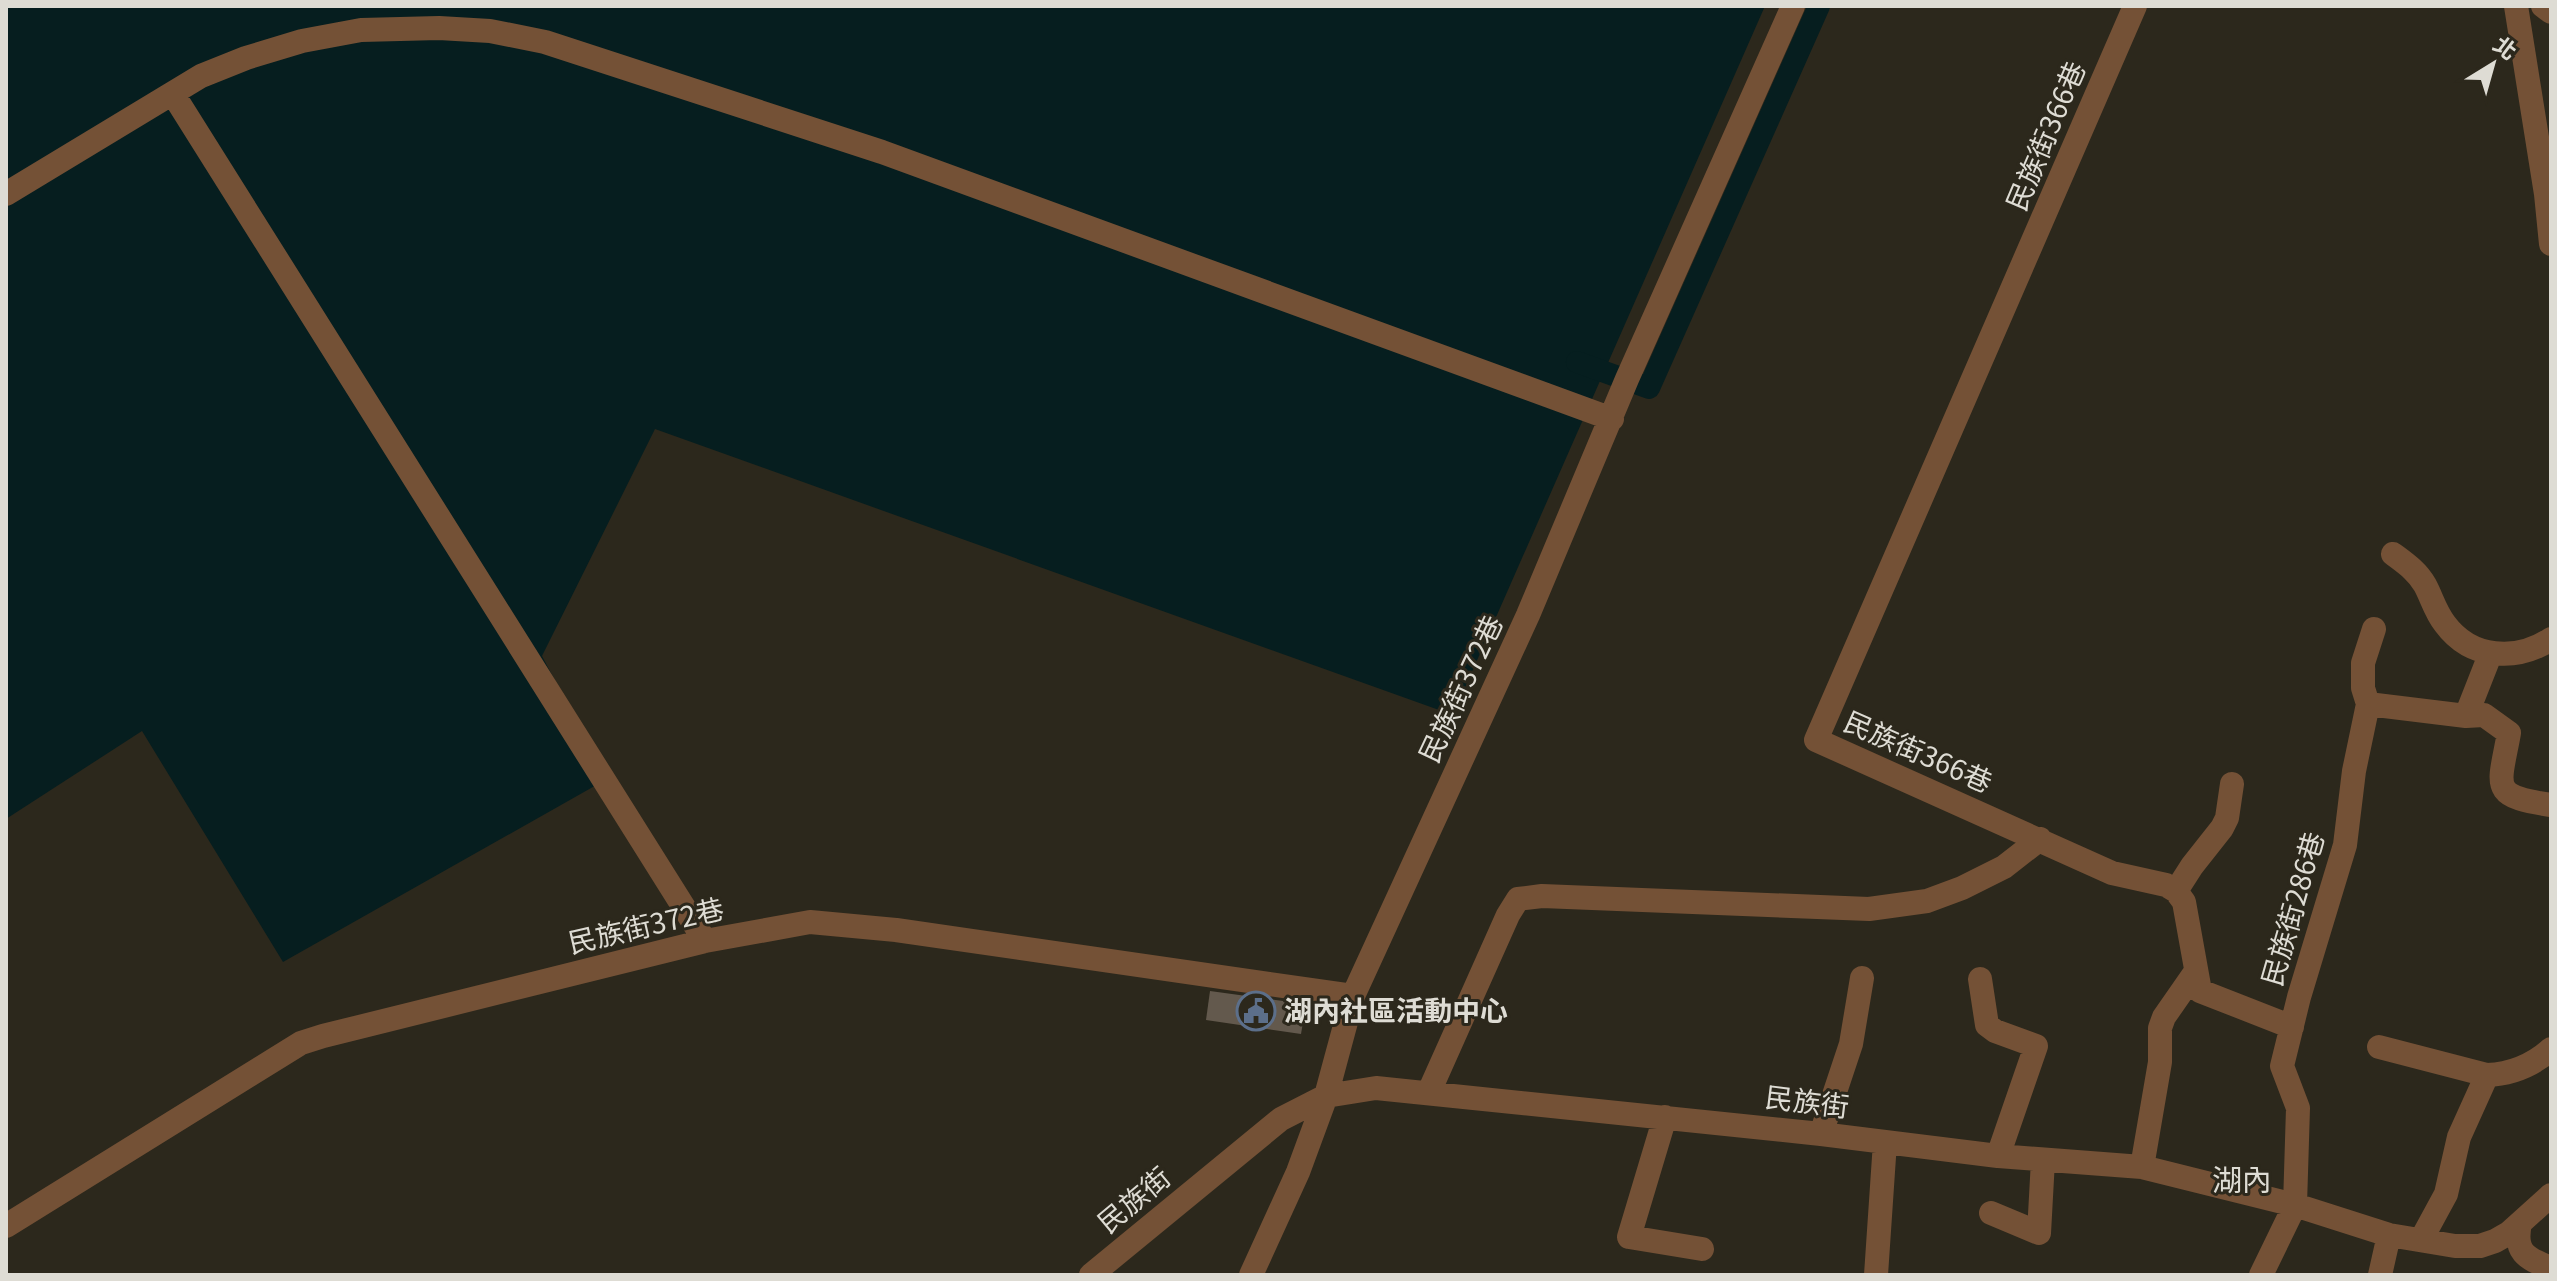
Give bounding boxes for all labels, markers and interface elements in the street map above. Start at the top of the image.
north arrow [2453,24,2533,104]
text: 北 [2488,27,2525,66]
street label: 民族街366巷 [1995,54,2094,216]
street label: 民族街372巷 [1408,608,1511,768]
street label: 民族街366巷 [1838,700,1999,801]
street label: 民族街286巷 [2250,827,2332,990]
street label: 民族街372巷 [564,887,727,961]
place label: 湖內社區活動中心 [1284,989,1508,1029]
public building icon: 湖內社區活動中心 [1235,990,1277,1032]
street label: 民族街 [1763,1075,1851,1125]
street label: 民族街 [1088,1156,1178,1241]
district label: 湖內 [2212,1156,2272,1200]

